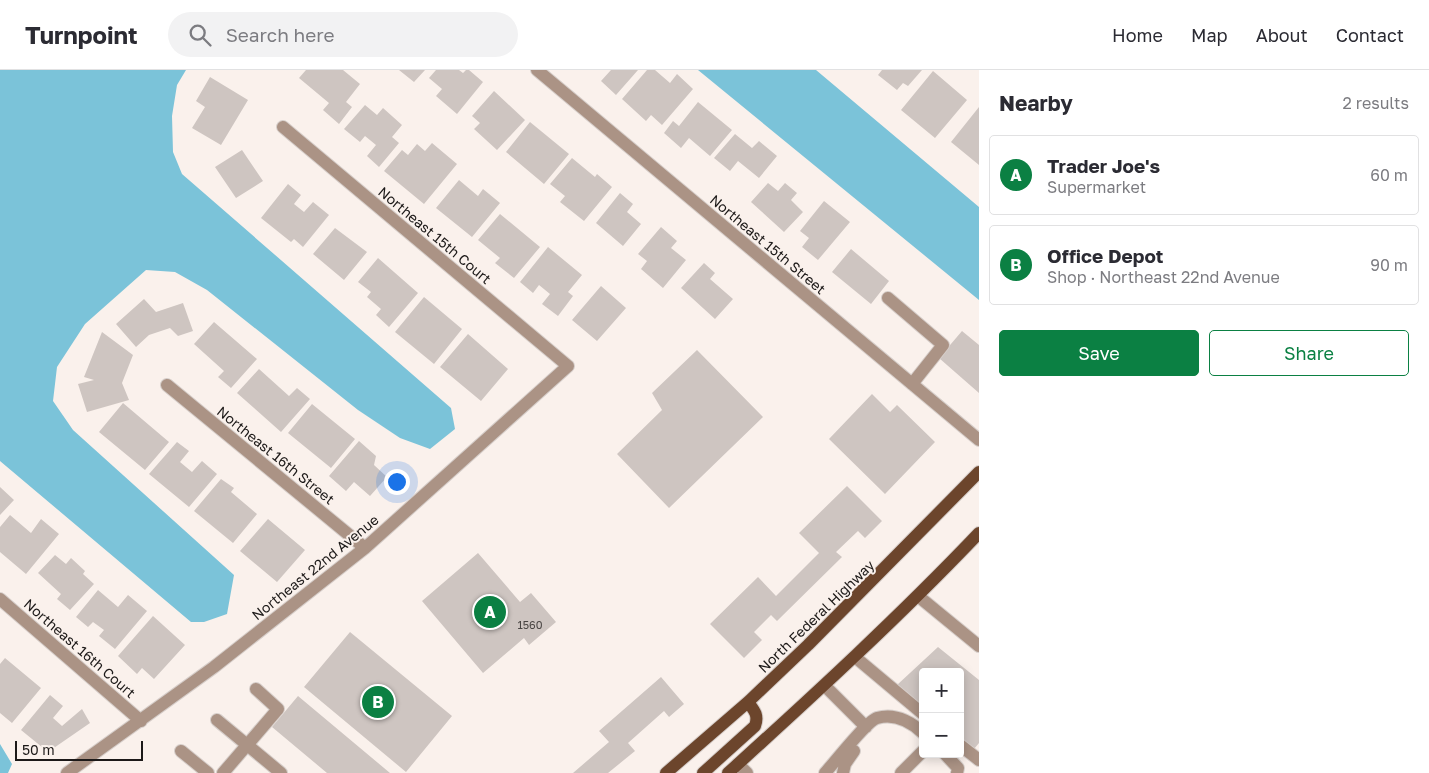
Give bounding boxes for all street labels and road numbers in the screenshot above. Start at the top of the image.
street label: Northeast 15th Court [375,183,495,287]
street label: Northeast 15th Street [707,191,829,297]
street label: Northeast 16th Street [214,402,338,508]
street label: Northeast 22nd Avenue [248,511,382,623]
street label: North Federal Highway [754,556,878,676]
street label: Northeast 16th Court [21,595,139,701]

